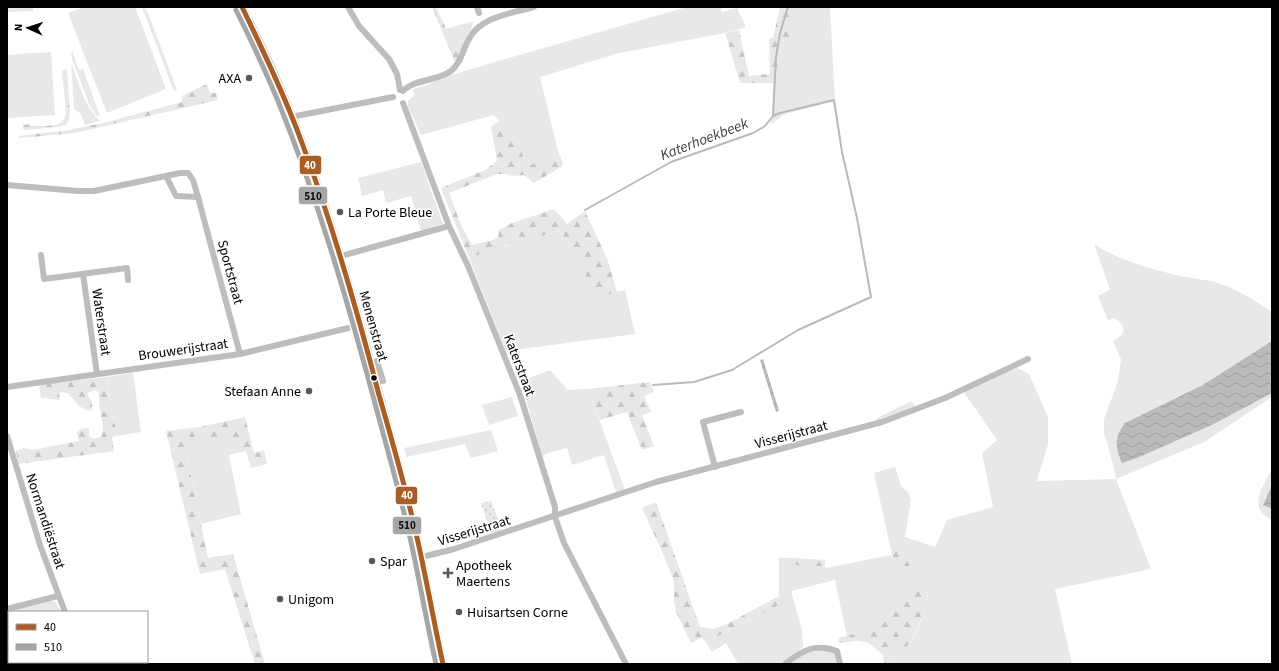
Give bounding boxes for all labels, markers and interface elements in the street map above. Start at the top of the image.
north arrow [8,8,48,48]
text: N [11,23,26,32]
place label: AXA [219,69,241,89]
marker: AXA [244,73,254,83]
water label: Katerhoekbeek [657,113,752,166]
line badge: 40 [299,155,322,175]
text: 40 [304,158,316,173]
line badge: 510 [298,186,328,205]
text: 510 [304,189,322,204]
place label: La Porte Bleue [348,203,432,223]
marker: La Porte Bleue [335,207,345,217]
street label: Sportstraat [212,238,248,307]
street label: Waterstraat [86,287,116,357]
street label: Menenstraat [353,288,393,364]
street label: Katerstraat [498,332,540,399]
street label: Brouwerijstraat [137,334,230,366]
unlabelled marker [369,373,379,383]
place label: Stefaan Anne [224,382,301,402]
marker: Stefaan Anne [304,386,314,396]
street label: Visserijstraat [753,416,830,454]
street label: Normandiëstraat [20,471,70,572]
line badge: 40 [395,486,418,505]
text: 40 [401,488,413,503]
street label: Visserijstraat [436,510,513,551]
line badge: 510 [392,516,422,535]
text: 510 [398,518,416,533]
place label: Spar [380,552,407,572]
marker: Spar [367,556,377,566]
place label: Apotheek Maertens [456,556,512,592]
marker: Apotheek Maertens [443,568,453,578]
place label: Unigom [288,590,334,610]
marker: Unigom [275,594,285,604]
place label: Huisartsen Corne [467,603,568,623]
marker: Huisartsen Corne [454,607,464,617]
legend [8,611,148,663]
text: 40 [44,619,56,636]
text: 510 [44,639,62,656]

